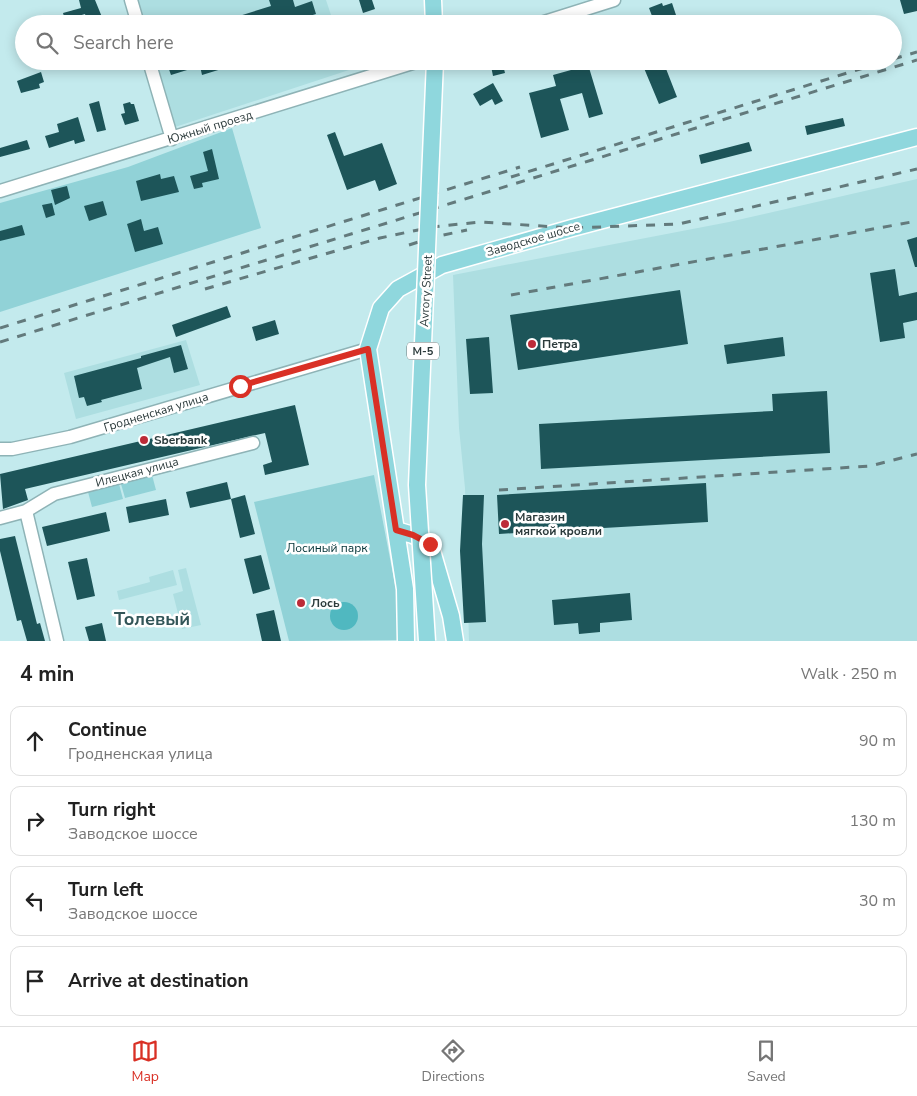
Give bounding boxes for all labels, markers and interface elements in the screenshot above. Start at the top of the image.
search box [15,15,902,70]
icon: search [33,29,61,57]
text: Search here [73,30,174,56]
street label: Южный проезд [166,106,254,148]
street label: Заводское шоссе [484,218,582,260]
street label: Avrory Street [416,254,436,327]
place label: Петра [542,336,578,352]
marker: Петра [526,338,538,350]
road number: М-5 [407,342,439,360]
route start [229,375,252,398]
street label: Гродненская улица [102,388,210,436]
place label: Sberbank [154,432,208,448]
marker: Sberbank [138,434,150,446]
street label: Илецкая улица [94,453,180,491]
place label: Магазин мягкой кровли [515,509,602,539]
marker: Магазин мягкой кровли [499,518,511,530]
route end [419,533,442,556]
park label: Лосиный парк [286,540,368,556]
place label: Лось [311,595,340,611]
marker: Лось [295,597,307,609]
district label: Толевый [114,607,190,631]
text: 4 min [20,660,74,688]
text: Walk · 250 m [801,663,897,685]
text: Continue [68,717,147,743]
icon: ahead [21,727,49,755]
text: 90 m [859,730,896,752]
text: Гродненская улица [68,743,213,765]
text: Turn right [68,797,155,823]
icon: right [21,807,49,835]
text: 130 m [849,810,896,832]
text: Заводское шоссе [68,823,198,845]
text: Turn left [68,877,143,903]
icon: left [21,887,49,915]
text: 30 m [859,890,896,912]
text: Заводское шоссе [68,903,198,925]
icon: arrive [21,967,49,995]
text: Arrive at destination [68,968,249,994]
tab: Map [131,1037,159,1086]
tab: Directions [422,1037,485,1086]
tab: Saved [747,1037,786,1086]

